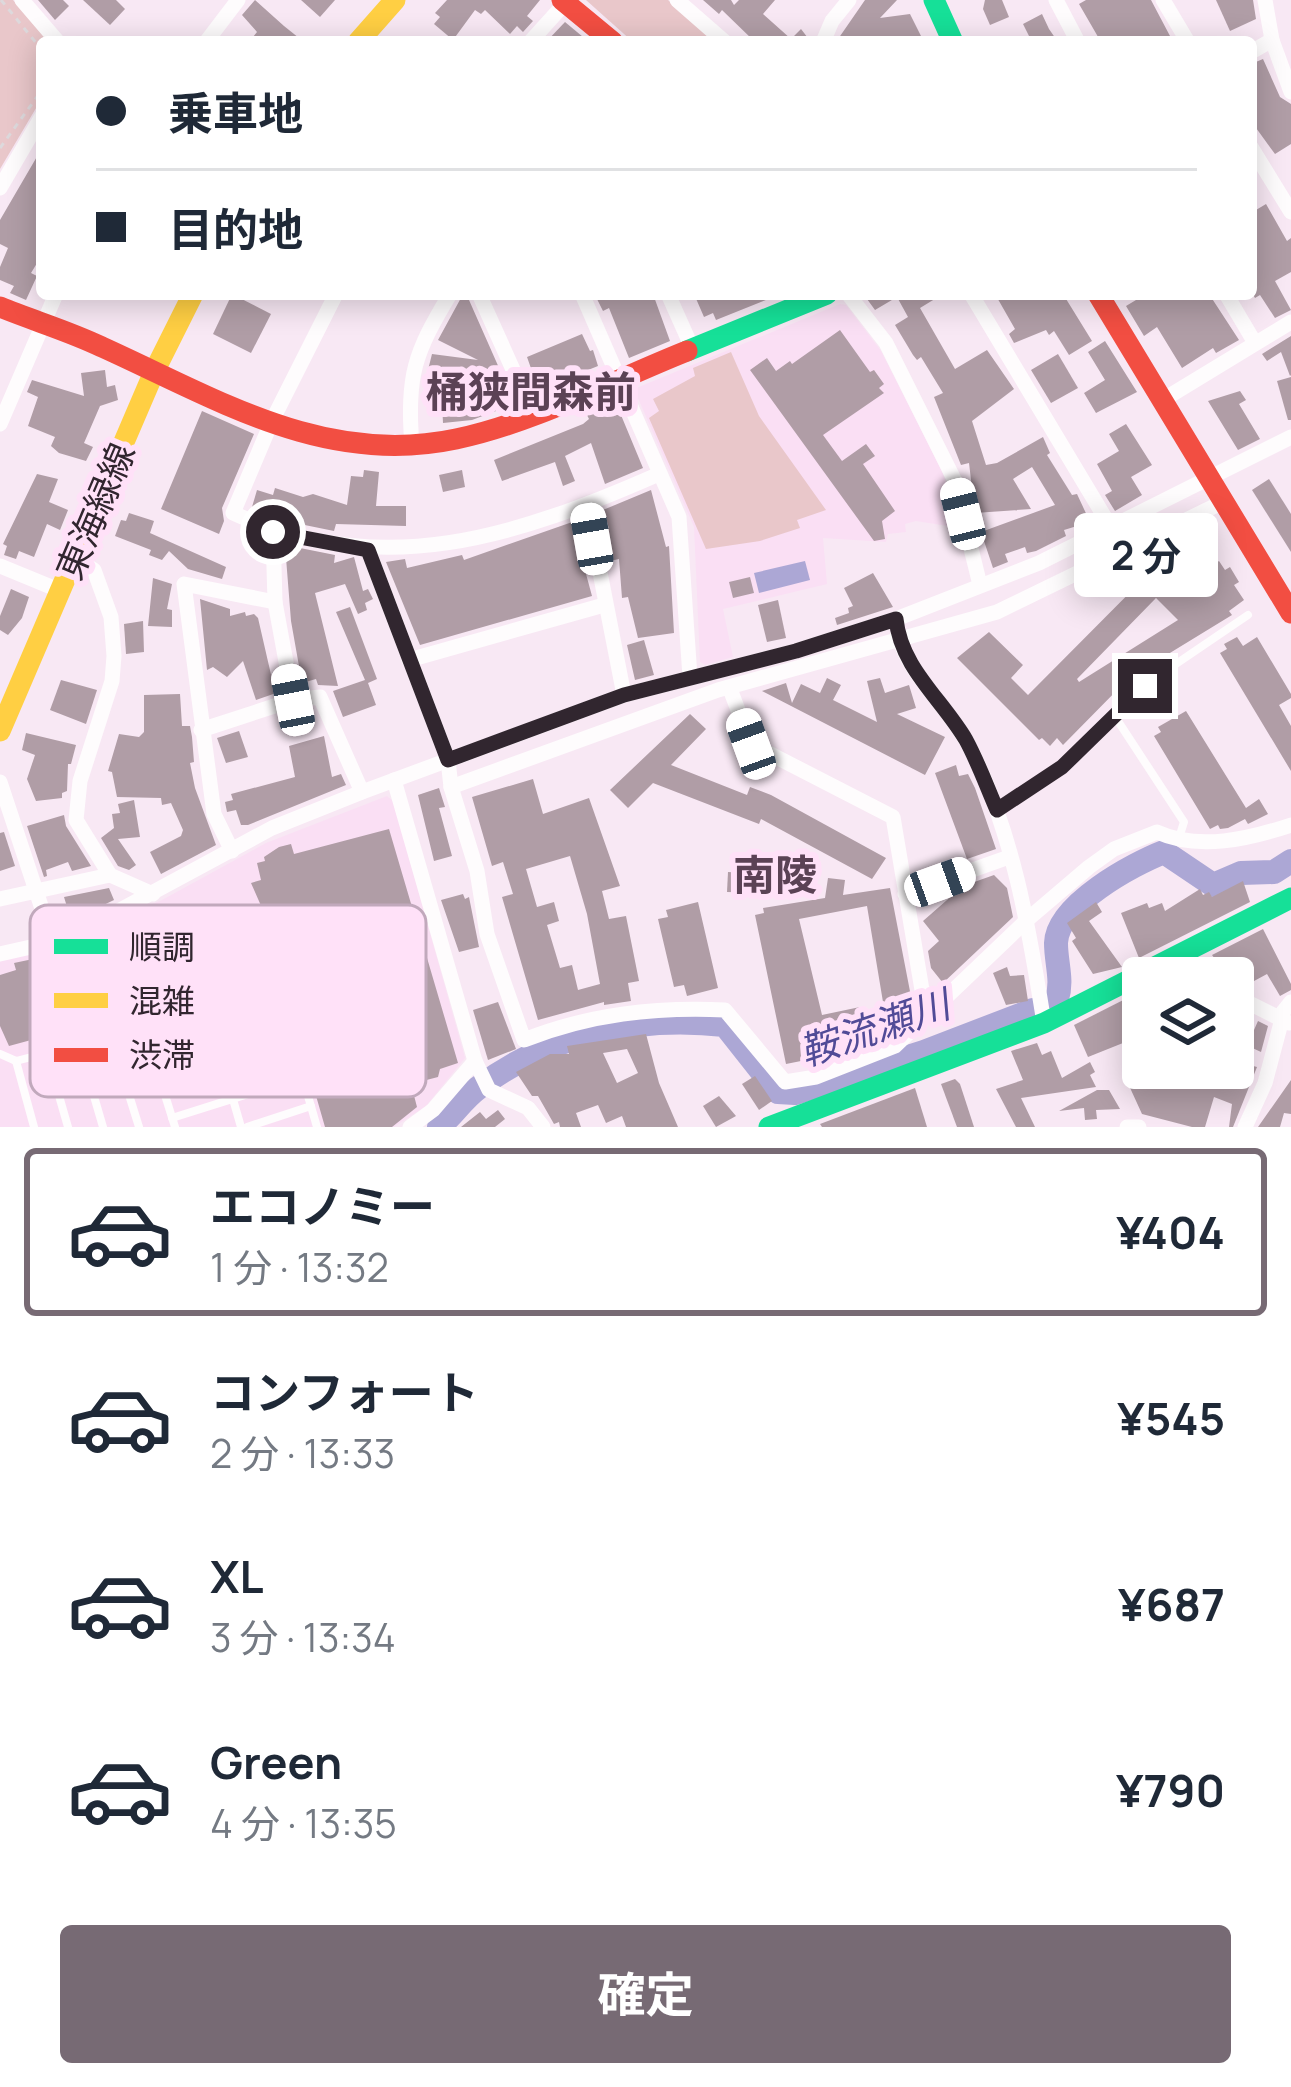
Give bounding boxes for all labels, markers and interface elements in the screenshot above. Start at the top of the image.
text: 乗車地 [168,82,303,144]
text: 目的地 [168,198,303,260]
district label: 桶狭間森前 [426,362,636,420]
street label: 東海緑線 [44,435,146,587]
car [937,475,989,553]
car [568,500,616,578]
route start [246,505,300,559]
callout: 2 分 [1073,512,1217,596]
text: 2 分 [1111,528,1181,582]
route end [1118,659,1172,713]
car [268,661,318,739]
car [722,704,780,784]
district label: 南陵 [733,845,817,903]
car [900,853,980,911]
legend [30,905,426,1097]
text: 順調 [129,924,195,969]
map controls [1122,957,1254,1089]
button: layers [1122,957,1254,1089]
water label: 鞍流瀬川 [791,975,960,1078]
text: 混雑 [129,978,195,1023]
text: 渋滞 [129,1032,195,1077]
text: エコノミー [210,1175,435,1237]
icon: car [66,1178,174,1286]
text: ¥404 [1116,1201,1225,1263]
text: 1 分 · 13:32 [210,1240,389,1294]
text: コンフォート [210,1361,479,1423]
icon: car [66,1364,174,1472]
text: ¥545 [1117,1387,1225,1449]
text: 2 分 · 13:33 [210,1426,395,1480]
text: XL [210,1545,264,1607]
icon: car [66,1550,174,1658]
text: ¥687 [1118,1573,1225,1635]
text: 3 分 · 13:34 [210,1610,396,1664]
text: Green [210,1731,342,1793]
icon: car [66,1736,174,1844]
text: ¥790 [1116,1759,1225,1821]
text: 4 分 · 13:35 [210,1796,397,1850]
button: 確定 [60,1925,1231,2063]

